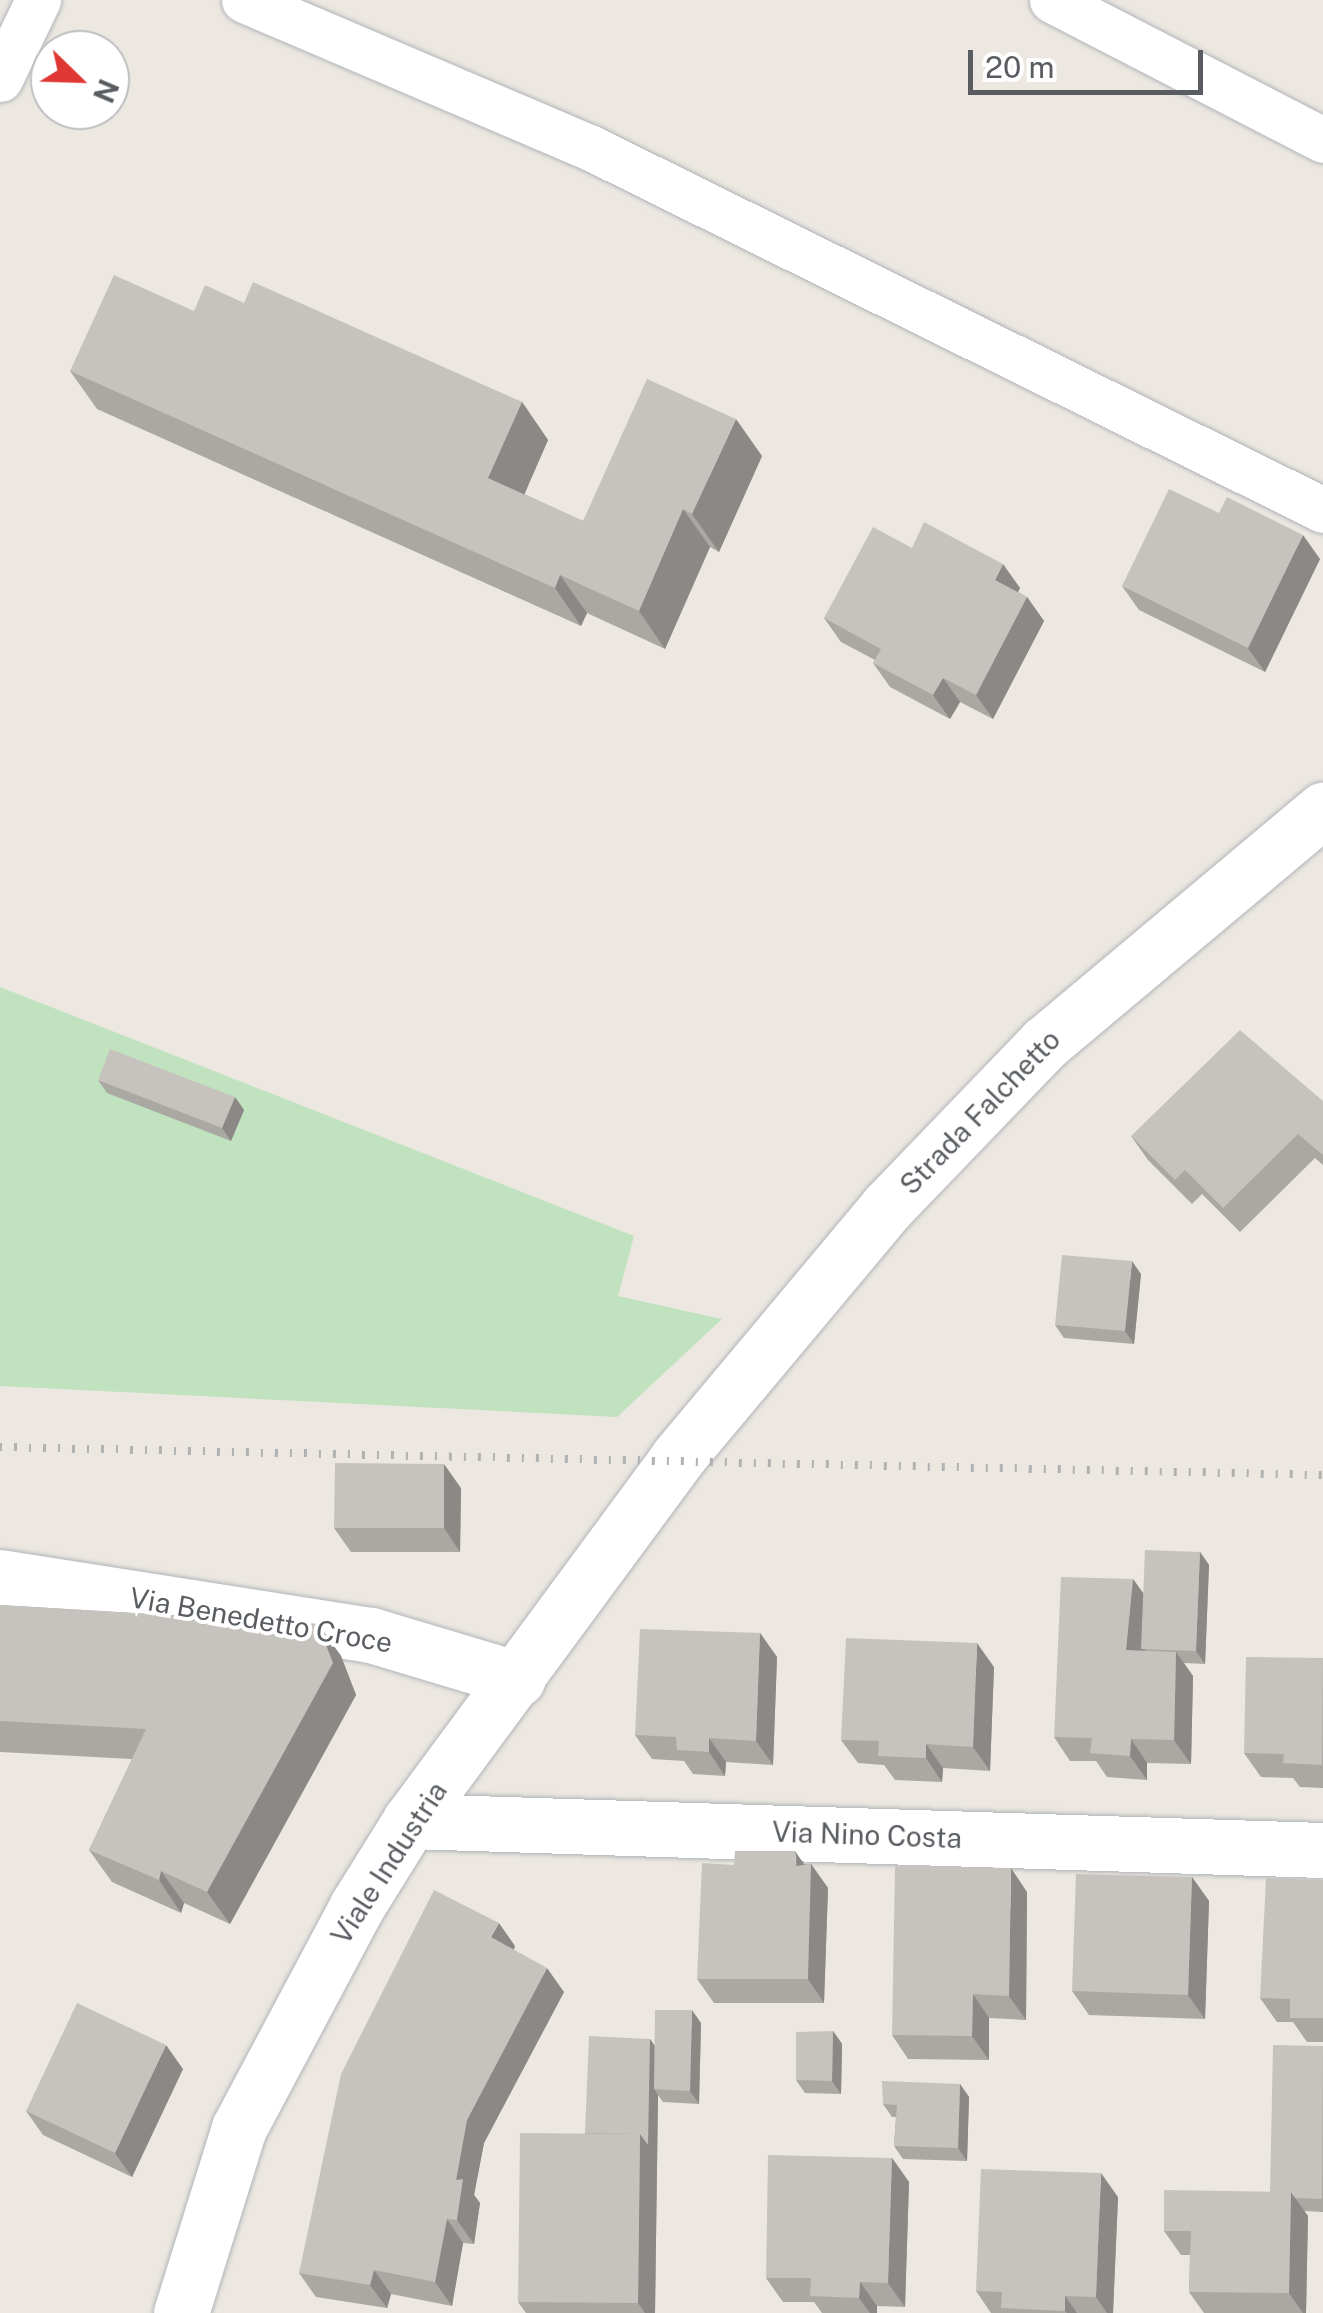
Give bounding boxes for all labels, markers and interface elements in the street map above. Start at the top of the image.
north arrow [30,30,130,130]
scale bar [973,30,1208,92]
text: 20 m [985,49,1054,85]
text: N [87,75,126,108]
street label: Strada Falchetto [893,1023,1067,1201]
street label: Via Benedetto Croce [127,1580,395,1660]
street label: Viale Industria [324,1776,454,1950]
street label: Via Nino Costa [771,1815,963,1855]

